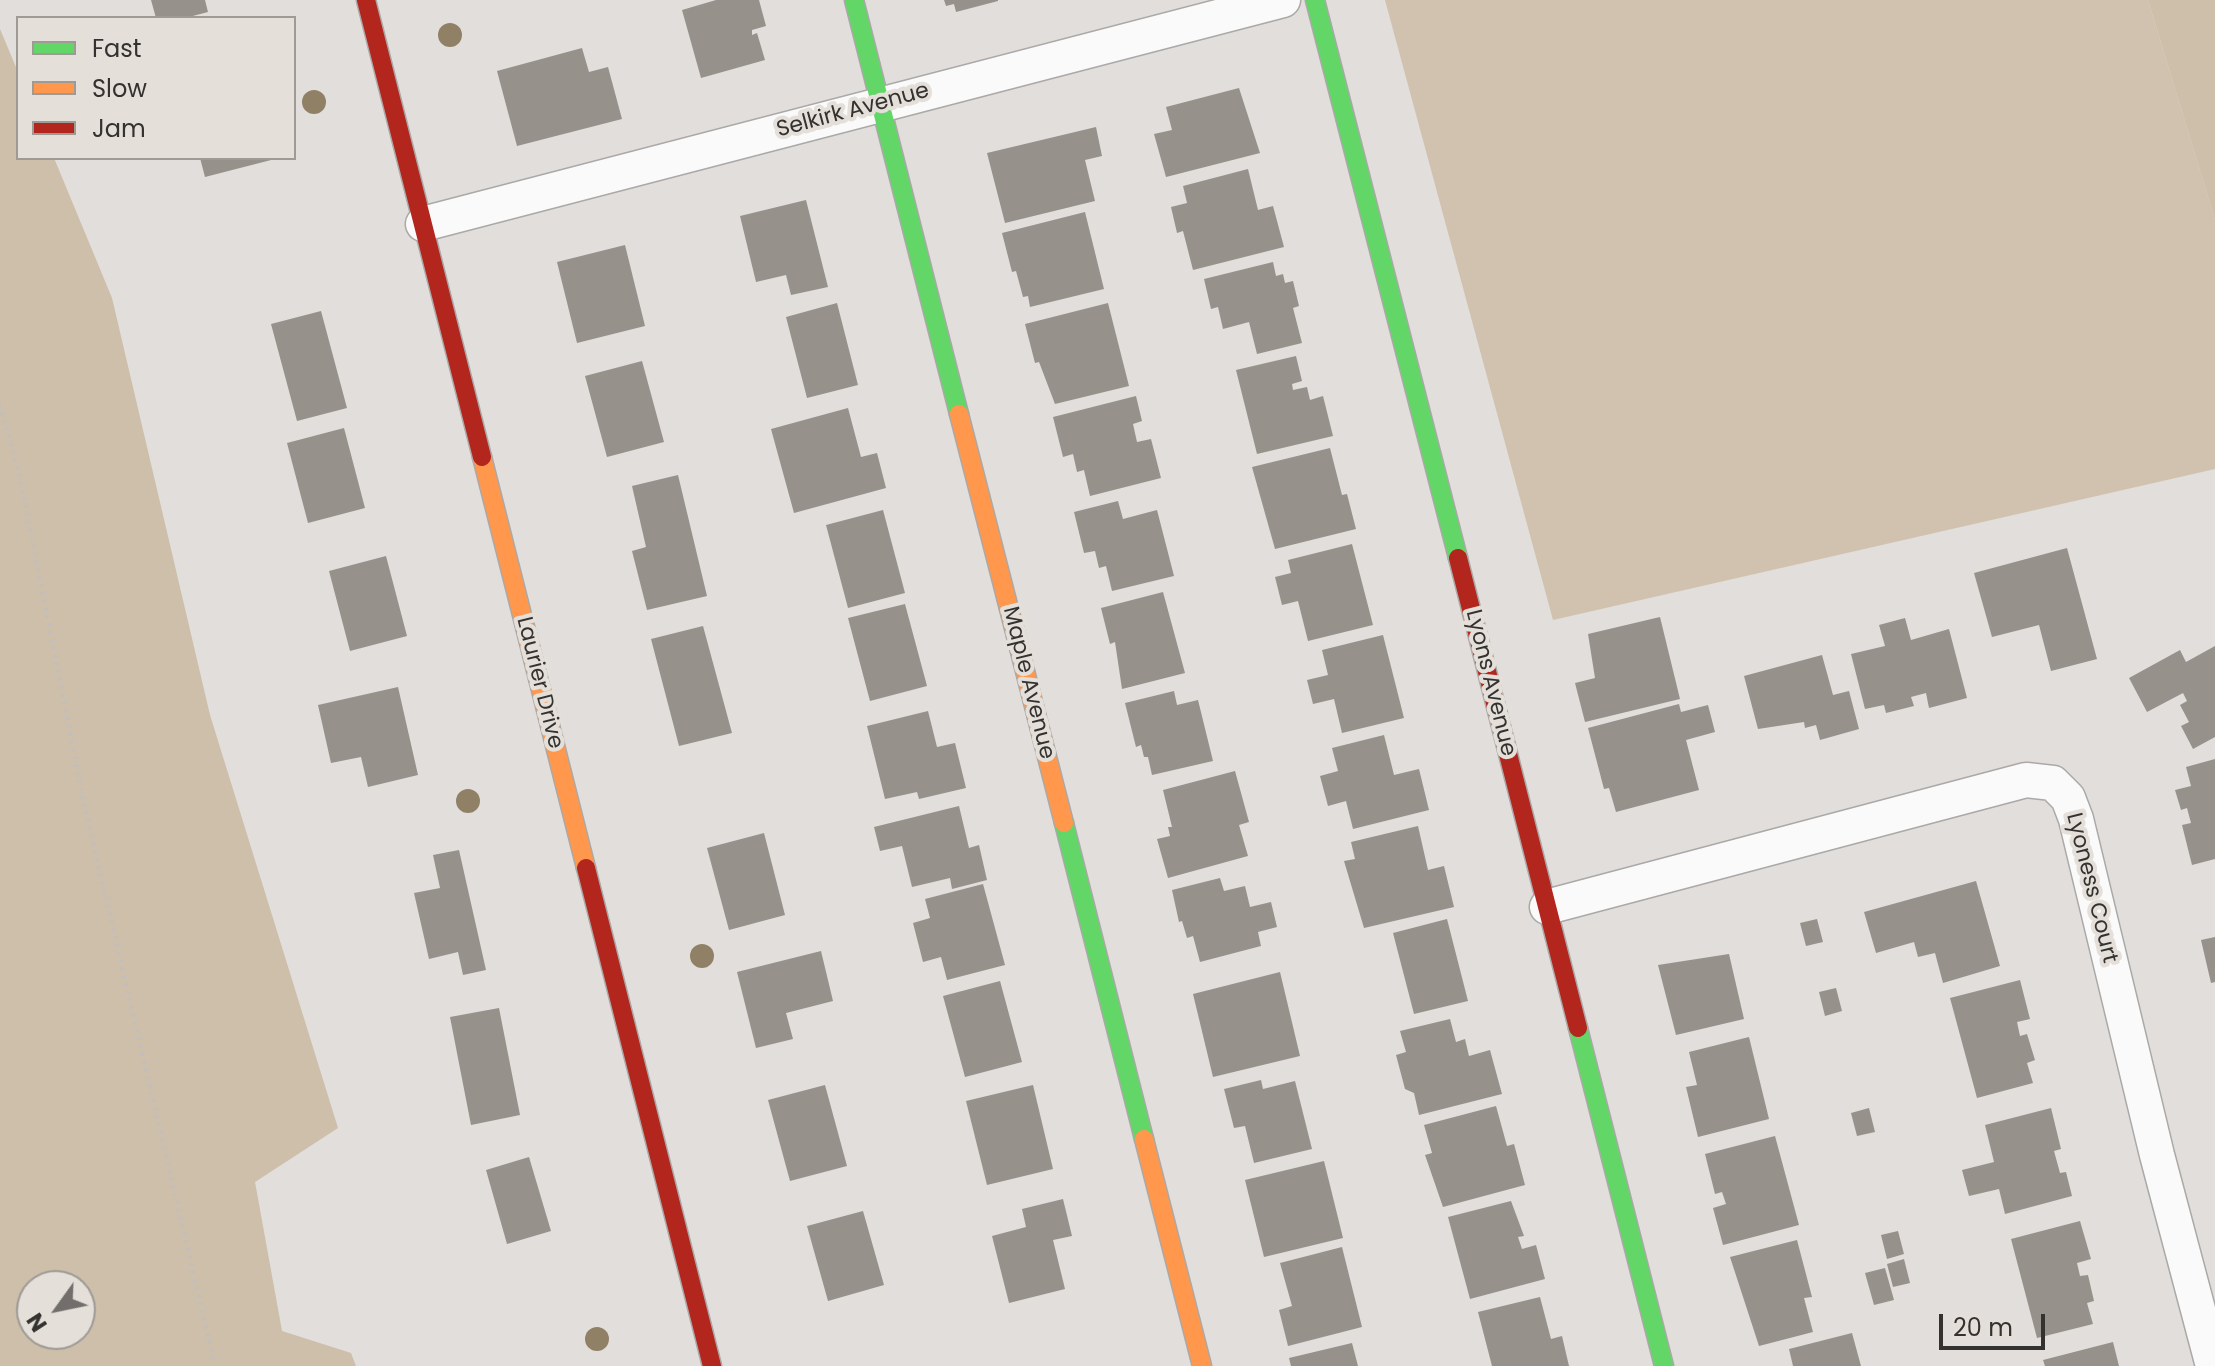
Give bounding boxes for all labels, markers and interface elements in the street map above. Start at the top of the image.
legend [16,16,296,160]
text: Fast [92,32,142,65]
text: Slow [92,72,147,105]
street label: Selkirk Avenue [774,78,932,144]
text: Jam [92,112,146,145]
street label: Maple Avenue [996,604,1060,762]
street label: Lyons Avenue [1459,607,1521,759]
street label: Laurier Drive [510,614,568,752]
street label: Lyoness Court [2060,810,2122,966]
north arrow [16,1270,96,1350]
scale bar [1943,1298,2049,1348]
text: N [20,1307,55,1338]
text: 20 m [1953,1311,2013,1344]

